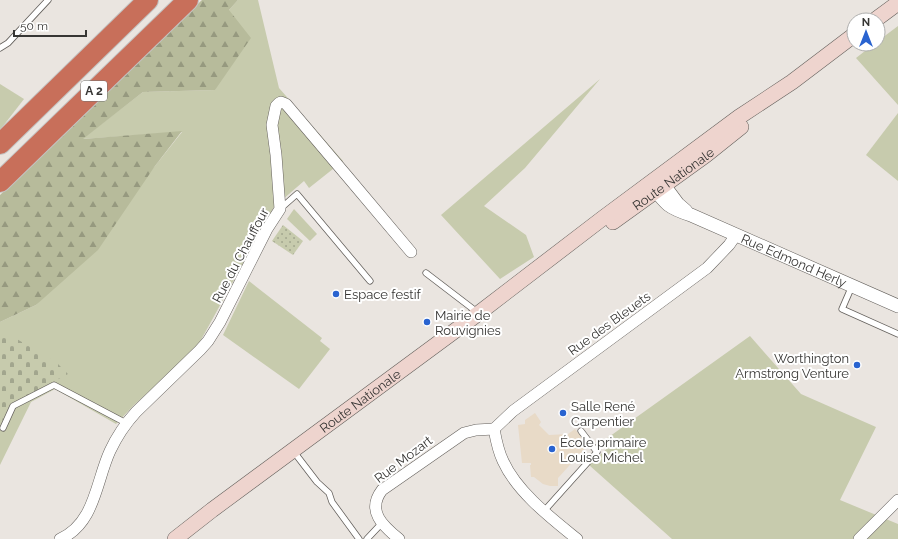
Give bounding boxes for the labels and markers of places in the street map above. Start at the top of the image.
place label: Espace festif [344,287,421,302]
marker: Espace festif [331,289,341,299]
place label: Mairie de Rouvignies [435,308,501,338]
marker: Mairie de Rouvignies [422,317,432,327]
place label: Worthington Armstrong Venture [735,351,849,381]
marker: Worthington Armstrong Venture [852,360,862,370]
place label: Salle René Carpentier [571,399,635,429]
marker: Salle René Carpentier [558,408,568,418]
place label: École primaire Louise Michel [560,435,647,465]
marker: École primaire Louise Michel [547,444,557,454]

